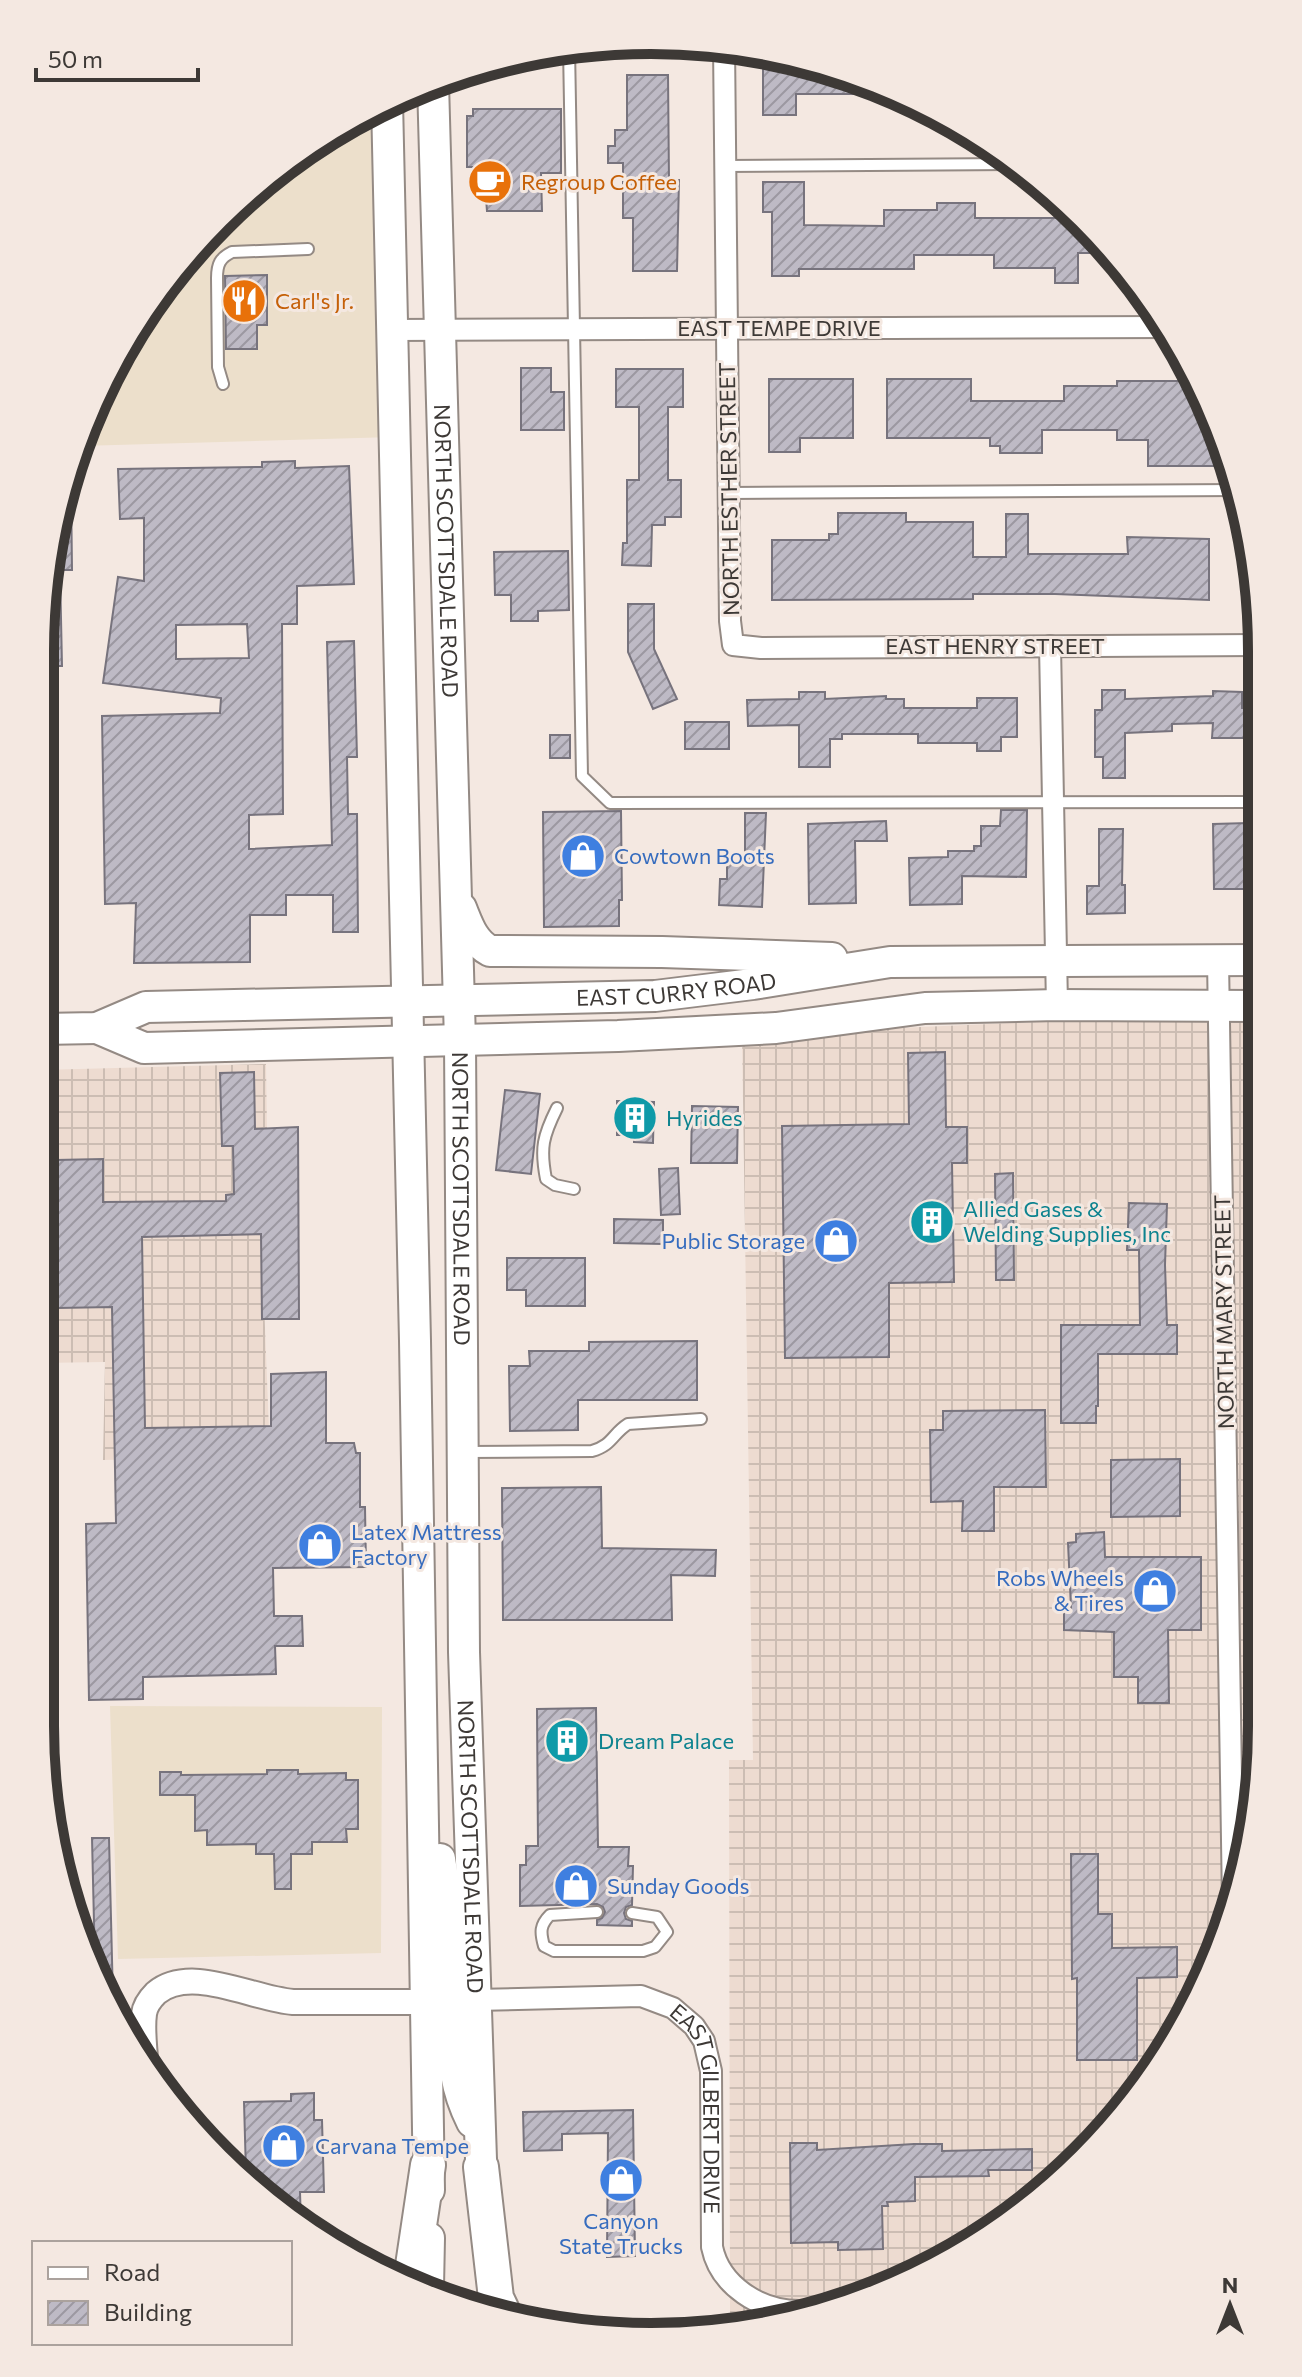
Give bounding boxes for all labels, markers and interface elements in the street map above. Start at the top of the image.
scale bar [36,32,198,82]
text: 50 m [48,44,103,73]
cafe icon: Regroup Coffee [466,158,514,206]
place label: Regroup Coffee [521,168,677,195]
restaurant icon: Carl's Jr. [220,277,268,325]
place label: Carl's Jr. [275,287,354,314]
street label: EAST TEMPE DRIVE [677,314,881,341]
street label: NORTH ESTHER STREET [713,362,744,616]
street label: NORTH SCOTTSDALE ROAD [429,404,464,698]
street label: EAST HENRY STREET [885,632,1105,659]
shop icon: Cowtown Boots [559,832,607,880]
place label: Cowtown Boots [614,842,775,869]
street label: EAST CURRY ROAD [576,966,778,1011]
street label: NORTH SCOTTSDALE ROAD [447,1052,476,1346]
building icon: Hyrides [611,1094,659,1142]
place label: Hyrides [666,1104,743,1131]
place label: Allied Gases & Welding Supplies, Inc [963,1195,1171,1247]
street label: NORTH MARY STREET [1208,1195,1239,1429]
building icon: Allied Gases & Welding Supplies, Inc [908,1198,956,1246]
shop icon: Public Storage [812,1217,860,1265]
place label: Public Storage [661,1227,805,1254]
place label: Latex Mattress Factory [351,1518,502,1570]
shop icon: Latex Mattress Factory [296,1521,344,1569]
place label: Robs Wheels & Tires [996,1564,1124,1616]
shop icon: Robs Wheels & Tires [1131,1567,1179,1615]
street label: NORTH SCOTTSDALE ROAD [453,1699,489,1994]
building icon: Dream Palace [543,1717,591,1765]
place label: Dream Palace [598,1727,734,1754]
shop icon: Sunday Goods [552,1862,600,1910]
place label: Sunday Goods [607,1872,750,1899]
street label: EAST GILBERT DRIVE [665,1997,726,2214]
shop icon: Carvana Tempe [260,2122,308,2170]
place label: Carvana Tempe [315,2132,469,2159]
shop icon: Canyon State Trucks [597,2156,645,2204]
place label: Canyon State Trucks [559,2207,683,2259]
legend [32,2241,292,2345]
text: Road [104,2257,160,2286]
north arrow [1190,2265,1270,2345]
text: N [1222,2271,1238,2298]
text: Building [104,2297,192,2326]

